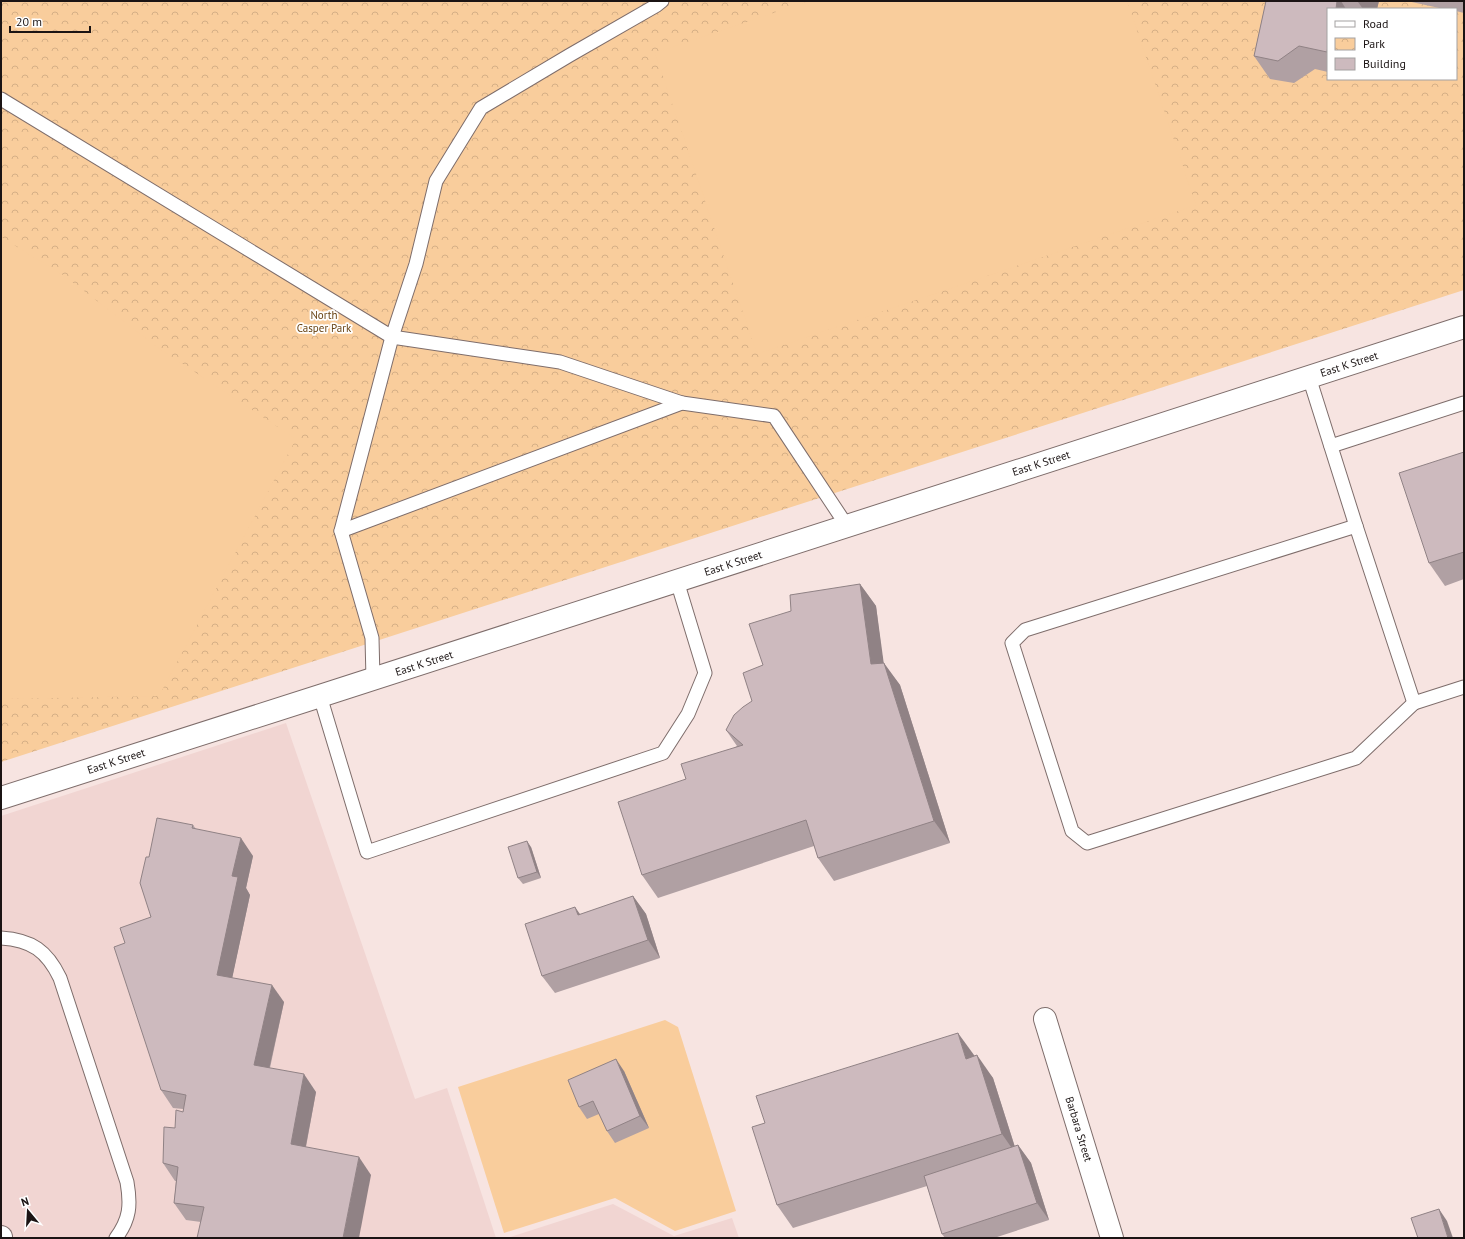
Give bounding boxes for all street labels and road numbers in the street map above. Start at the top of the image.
street label: East K Street [1318,348,1380,380]
street label: East K Street [1010,447,1072,479]
street label: East K Street [702,547,764,579]
street label: East K Street [393,647,455,679]
street label: East K Street [85,745,147,777]
street label: Barbara Street [1062,1095,1096,1163]

